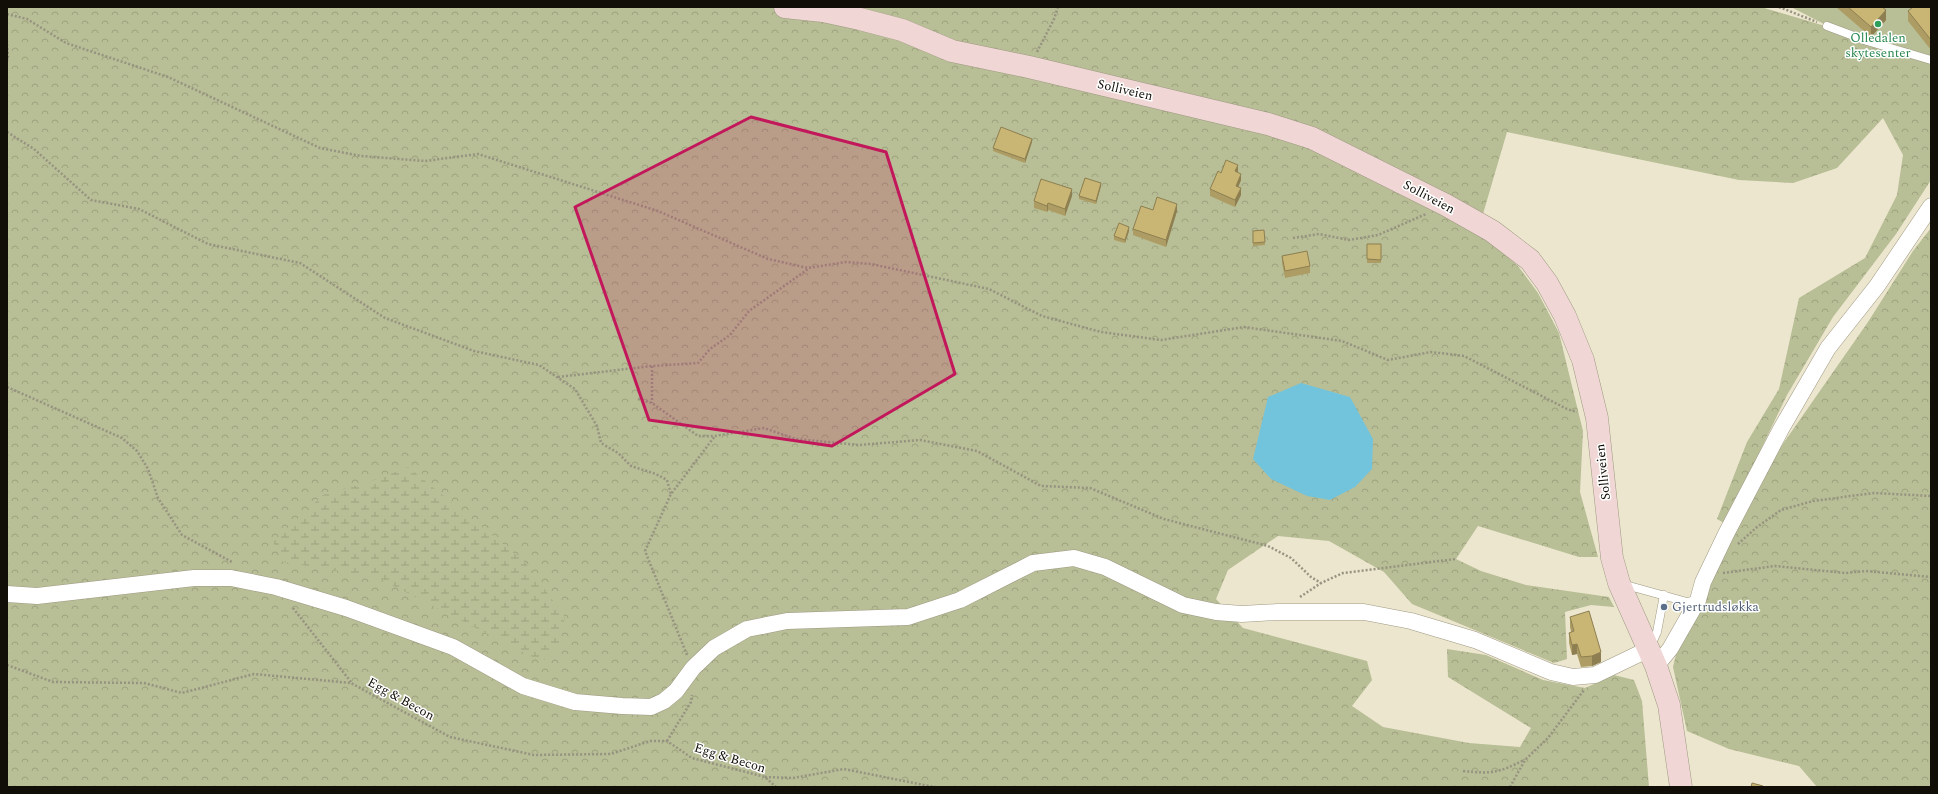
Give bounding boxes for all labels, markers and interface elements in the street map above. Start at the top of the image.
marker: Olledalen skytesenter [1873,19,1883,29]
place label: Olledalen skytesenter [1845,28,1911,63]
street label: Solliveien [1095,74,1155,106]
street label: Solliveien [1399,175,1459,219]
street label: Solliveien [1590,443,1616,501]
place label: Gjertrudsløkka [1672,597,1760,617]
marker: Gjertrudsløkka [1659,602,1669,612]
street label: Egg & Becon [364,672,438,726]
street label: Egg & Becon [692,738,769,778]

